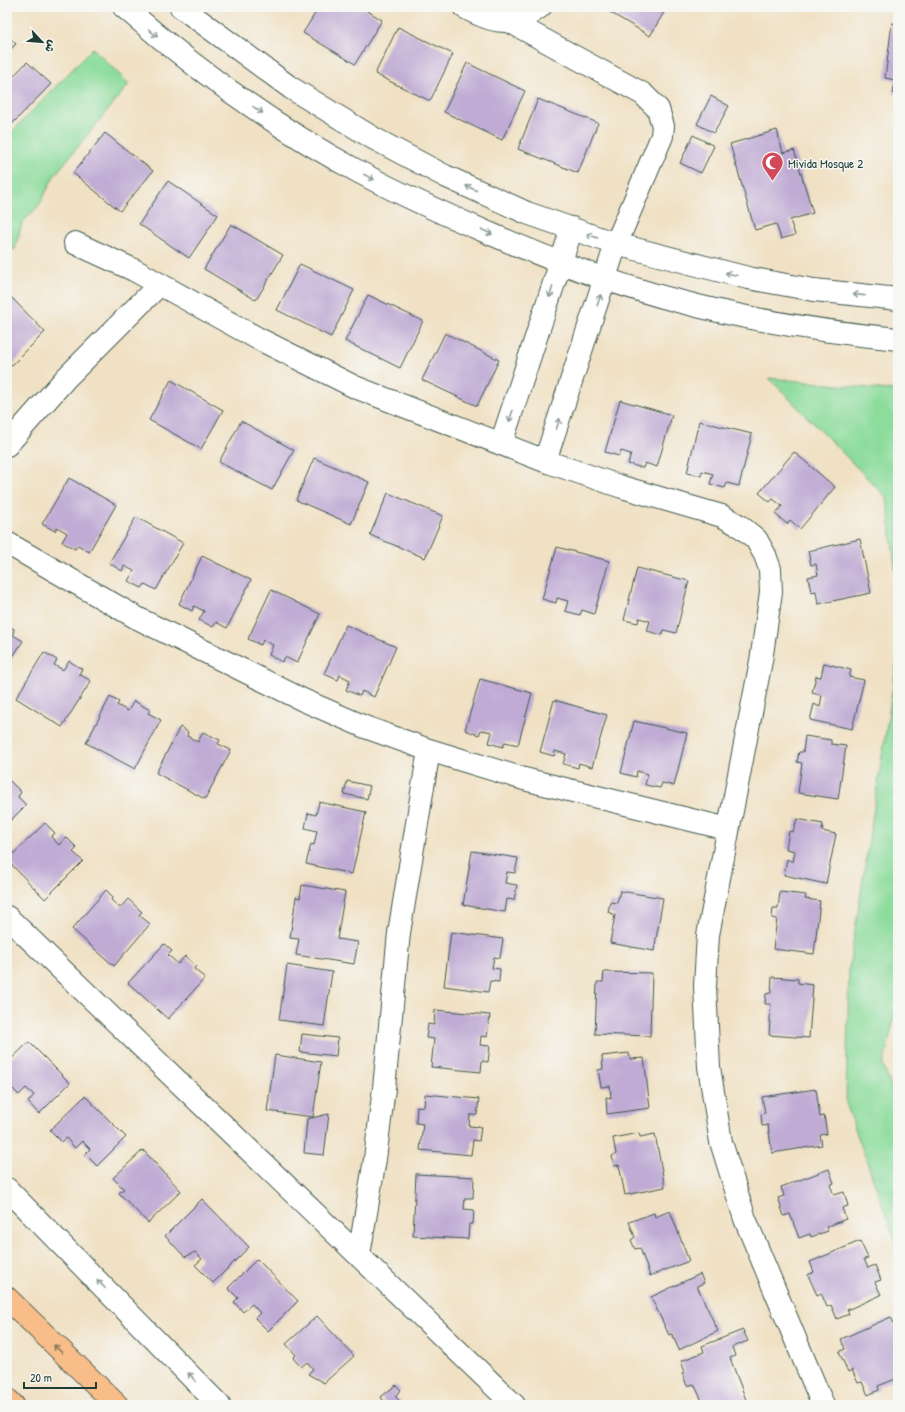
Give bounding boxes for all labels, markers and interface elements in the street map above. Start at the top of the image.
north arrow [22,22,62,62]
one-way arrow [148,28,158,37]
text: ش [42,38,60,55]
one-way arrow [252,106,263,114]
mosque icon: Mivida Mosque 2 [760,150,786,183]
place label: Mivida Mosque 2 [788,154,863,172]
one-way arrow [363,174,375,181]
one-way arrow [466,184,478,191]
one-way arrow [480,229,492,236]
one-way arrow [587,231,599,239]
one-way arrow [725,269,738,277]
one-way arrow [547,285,554,298]
one-way arrow [853,291,866,299]
one-way arrow [595,295,603,307]
one-way arrow [507,409,514,422]
one-way arrow [554,418,562,430]
one-way arrow [96,1279,106,1289]
one-way arrow [53,1344,63,1354]
scale bar [24,1364,96,1390]
text: 20 m [30,1369,52,1386]
one-way arrow [187,1372,197,1382]

